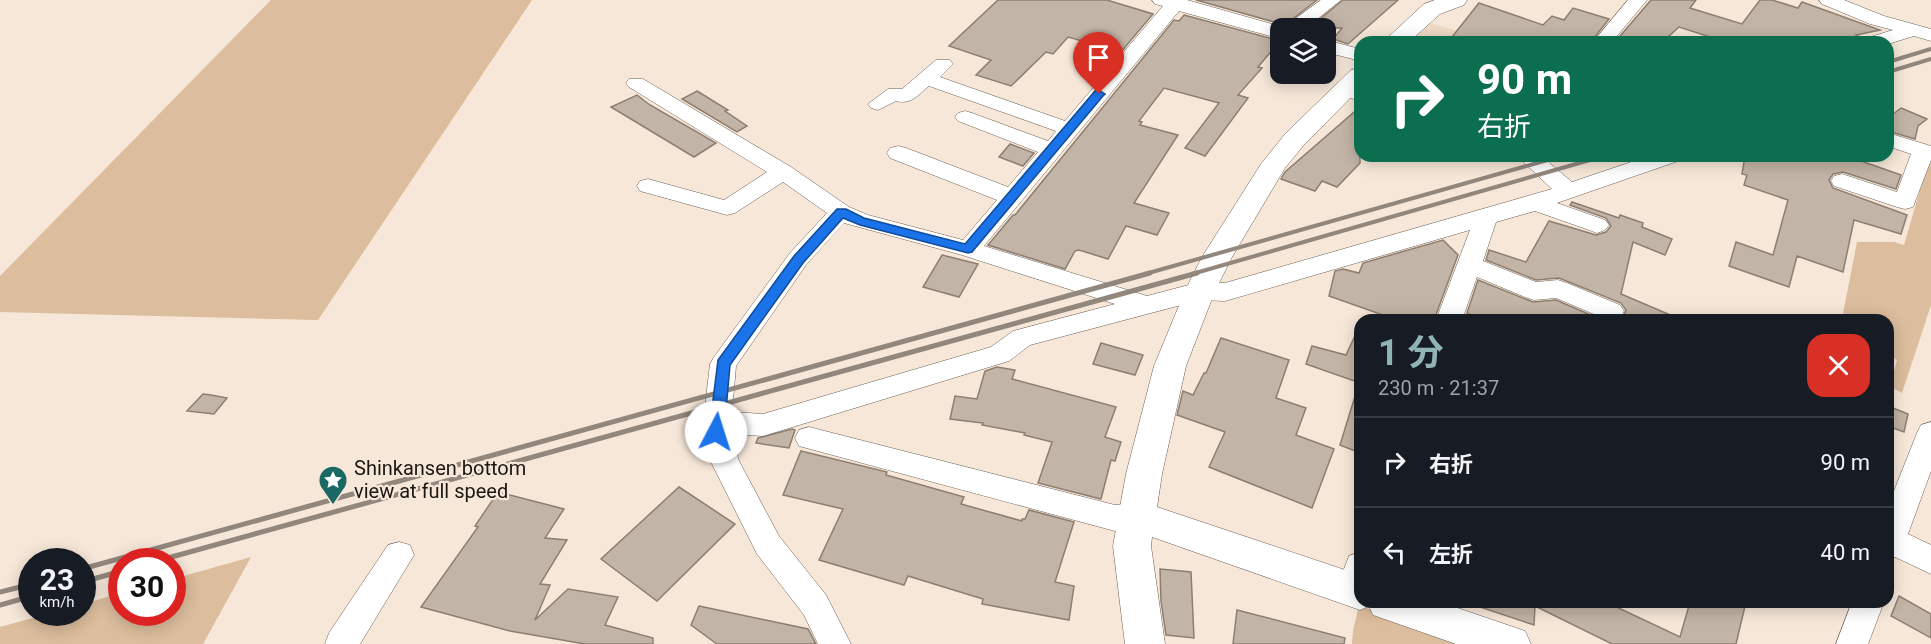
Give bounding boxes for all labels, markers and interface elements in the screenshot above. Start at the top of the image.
map controls [1270,18,1336,84]
button: layers [1270,18,1336,84]
pin [1073,32,1124,94]
icon: arrive [1082,41,1115,74]
text: 90 m [1477,55,1572,104]
icon: right [1378,60,1456,138]
text: 右折 [1477,111,1531,143]
text: 1 分 [1378,332,1444,374]
button: close [1807,334,1870,397]
text: 230 m · 21:37 [1378,376,1499,400]
position arrow [684,400,748,464]
icon: right [1378,446,1411,479]
text: 90 m [1821,450,1870,475]
text: 右折 [1429,452,1473,477]
place label: Shinkansen bottom view at full speed [354,456,526,503]
place icon: Shinkansen bottom view at full speed [317,464,349,506]
icon: left [1378,536,1411,569]
text: 40 m [1821,540,1870,565]
text: 左折 [1429,542,1473,567]
speed limit sign: 30 [108,548,186,626]
text: 23 [40,562,74,597]
text: km/h [39,593,75,611]

